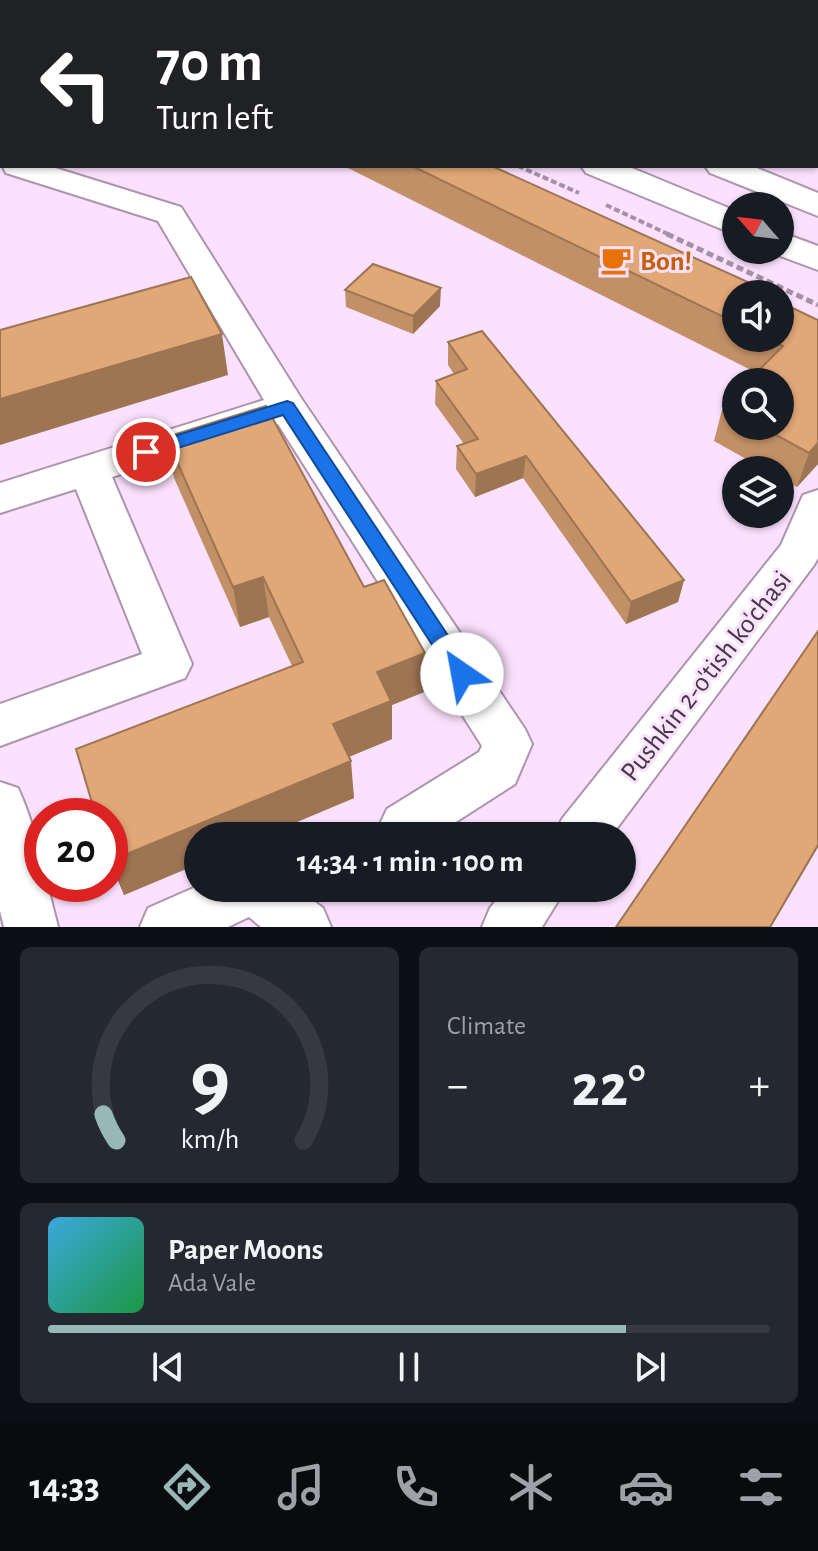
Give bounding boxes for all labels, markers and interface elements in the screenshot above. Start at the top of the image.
icon: left [24,32,128,136]
text: 70 m [156,35,263,91]
text: Turn left [156,100,273,136]
north arrow [722,192,794,264]
map controls [722,192,794,528]
cafe icon: Bon! [599,243,633,277]
place label: Bon! [640,248,692,276]
button: sound [722,280,794,352]
button: search [722,368,794,440]
pin [112,418,180,486]
icon: arrive [124,430,168,474]
button: layers [722,456,794,528]
street label: Pushkin 2-o'tish ko'chasi [616,566,797,787]
position arrow [420,632,504,716]
speed limit sign: 20 [24,798,128,902]
text: 14:34 · 1 min · 100 m [297,847,523,877]
text: Climate [447,1013,526,1039]
text: 9 [189,1040,230,1124]
text: 22° [571,1057,646,1117]
text: − [447,1064,468,1108]
text: + [749,1064,770,1108]
text: km/h [180,1125,239,1154]
text: Paper Moons [168,1235,323,1265]
text: Ada Vale [168,1270,256,1296]
icon: previous [146,1345,190,1389]
icon: pause [387,1345,431,1389]
icon: next [628,1345,672,1389]
icon: directions [159,1459,215,1515]
icon: music [273,1459,329,1515]
icon: phone [388,1459,444,1515]
icon: climate [503,1459,559,1515]
icon: car [618,1459,674,1515]
icon: filters [733,1459,789,1515]
text: 14:33 [29,1469,100,1505]

